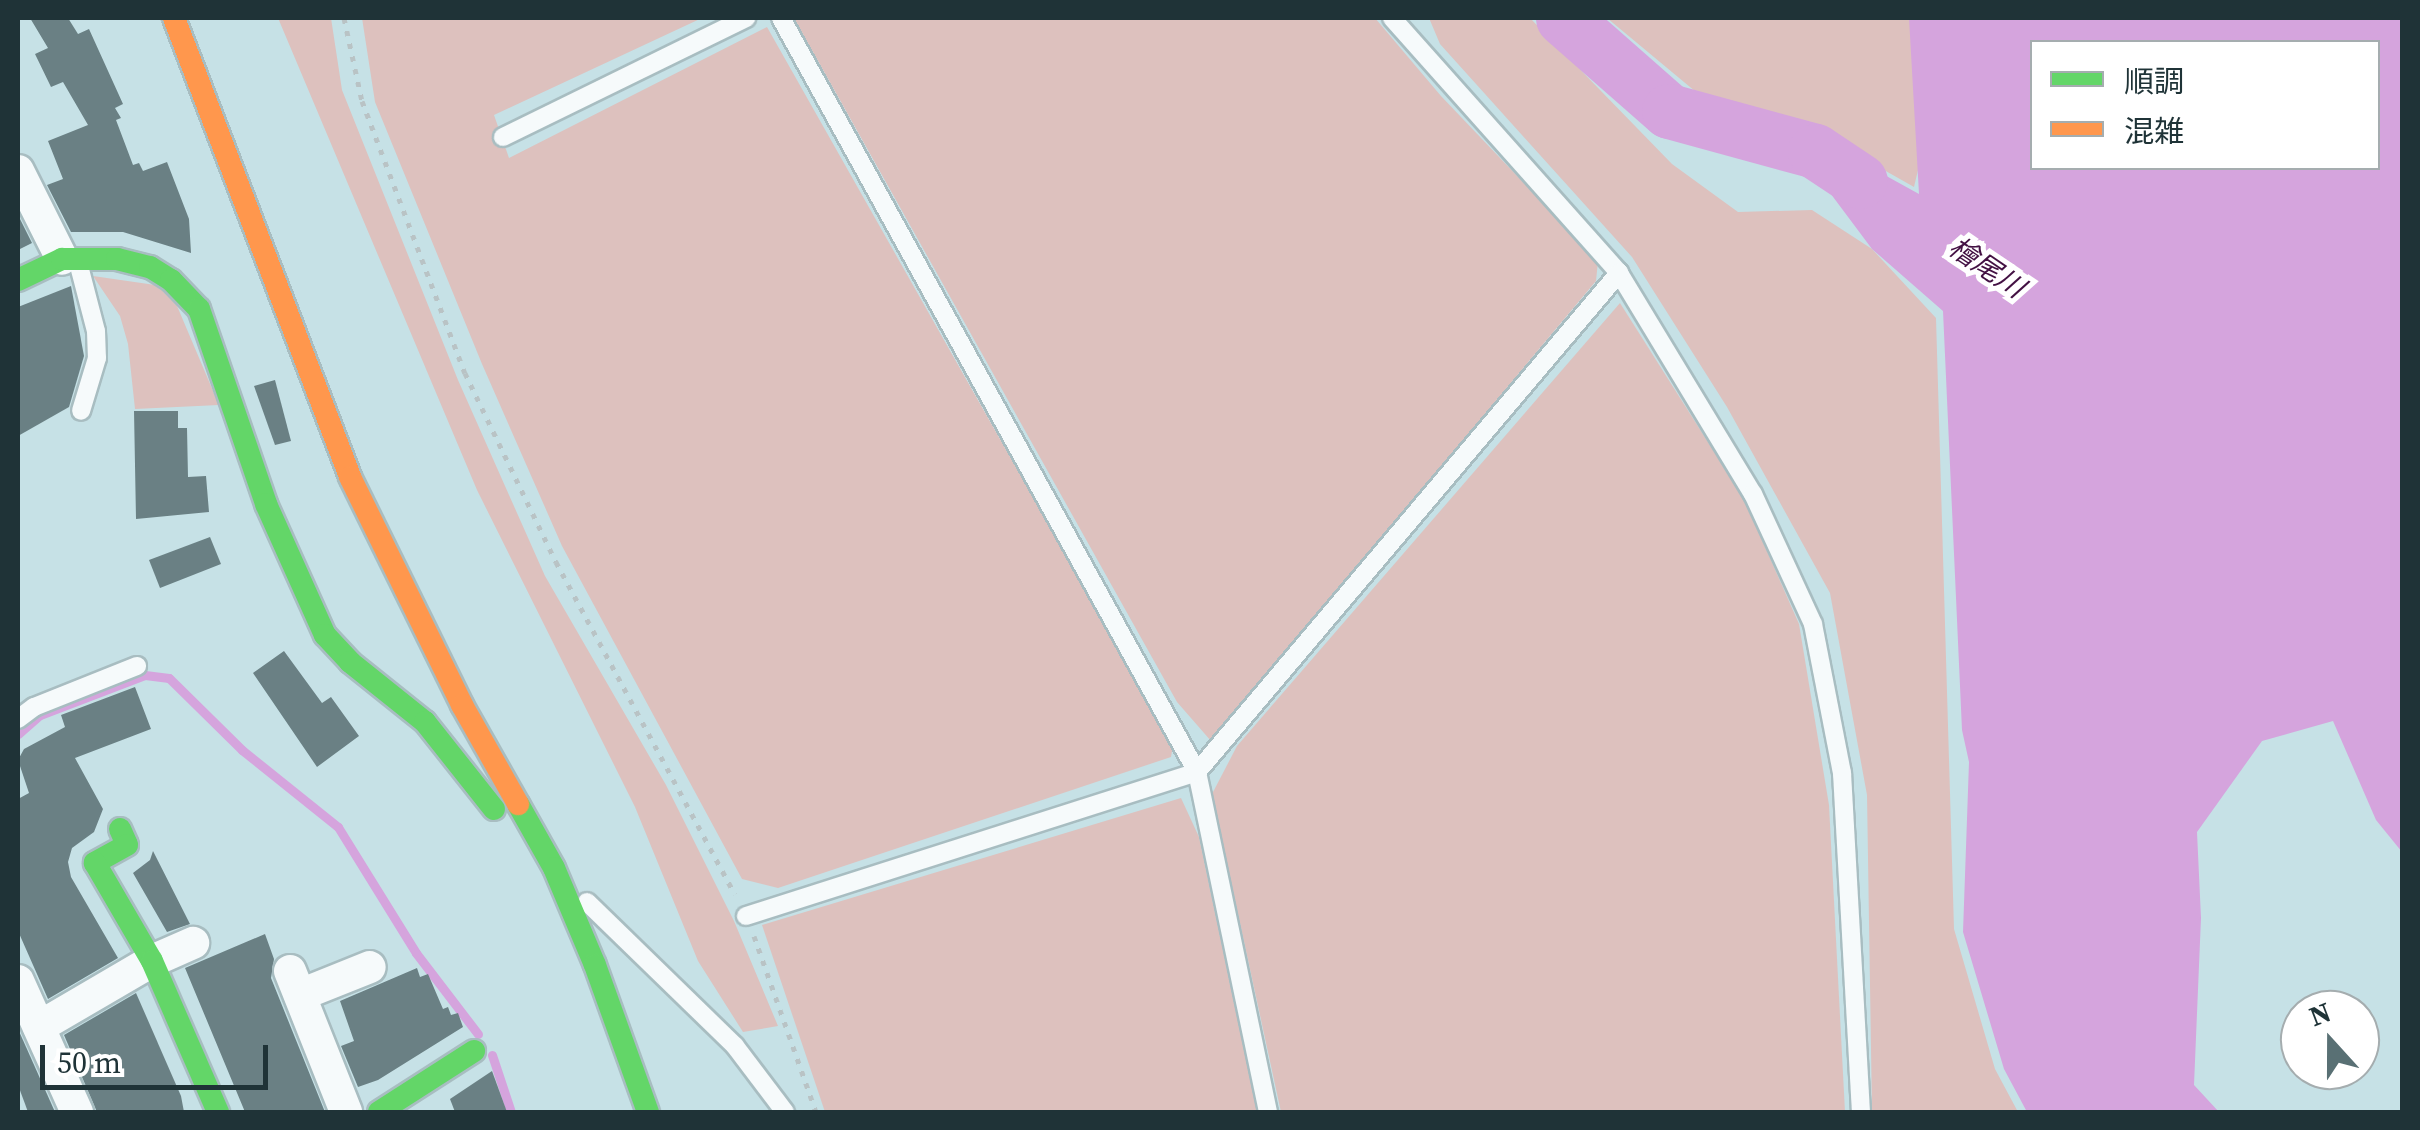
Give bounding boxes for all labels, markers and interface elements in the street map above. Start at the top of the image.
legend [2030,40,2380,170]
text: 順調 [2124,61,2184,102]
text: 混雑 [2124,111,2184,152]
water label: 檜尾川 [1943,230,2031,304]
north arrow [2280,990,2380,1090]
text: N [2304,992,2336,1035]
scale bar [45,1025,272,1087]
text: 50 m [57,1042,121,1083]

